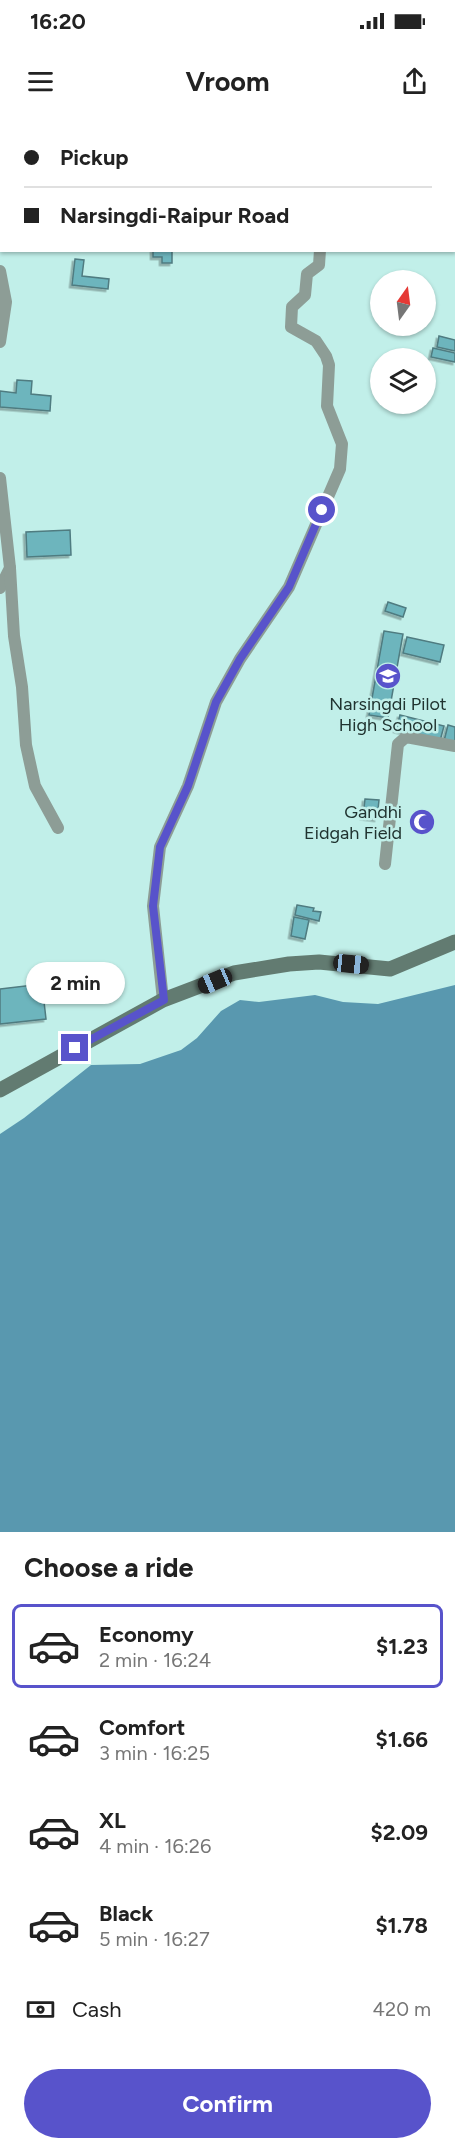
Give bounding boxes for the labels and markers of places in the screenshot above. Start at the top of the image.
school or university icon: Narsingdi Pilot High School [373,661,403,691]
place label: Narsingdi Pilot High School [329,693,447,736]
place label: Gandhi Eidgah Field [304,801,402,844]
mosque icon: Gandhi Eidgah Field [407,807,437,837]

